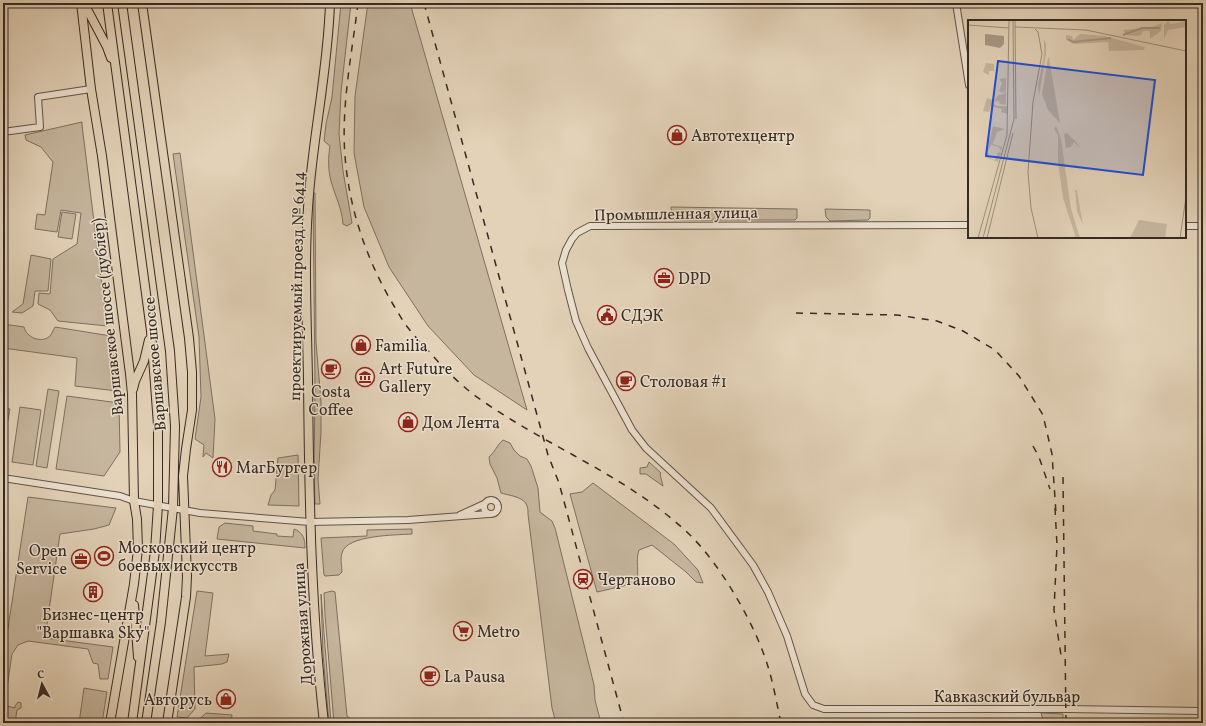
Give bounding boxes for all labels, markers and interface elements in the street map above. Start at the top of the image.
inset map [968,20,1186,238]
shop icon: Автотехцентр [666,124,688,146]
place label: Автотехцентр [691,126,795,148]
street label: проектируемый проезд № 6414 [285,171,311,401]
street label: Промышленная улица [594,203,758,227]
street label: Варшавское шоссе (дублёр) [88,217,130,417]
office icon: DPD [653,267,675,289]
place label: DPD [678,269,711,291]
street label: Варшавское шоссе [139,296,173,432]
public building icon: СДЭК [596,304,618,326]
place label: СДЭК [621,306,664,328]
shop icon: Familia [350,334,372,356]
place label: Familia [375,336,428,358]
cafe icon: Costa Coffee [320,358,342,380]
place label: Art Future Gallery [379,359,452,399]
museum icon: Art Future Gallery [354,366,376,388]
cafe icon: Столовая #1 [615,370,637,392]
place label: Столовая #1 [640,372,727,394]
place label: Costa Coffee [309,382,353,422]
shop icon: Дом Лента [397,411,419,433]
place label: Дом Лента [422,413,500,435]
restaurant icon: МагБургер [211,456,233,478]
place label: МагБургер [236,458,317,480]
place label: Московский центр боевых искусств [118,538,256,578]
place label: Open Service [16,541,67,581]
sports icon: Московский центр боевых искусств [93,545,115,567]
office icon: Open Service [70,548,92,570]
street label: Дорожная улица [289,561,319,686]
station icon: Чертаново [572,568,594,590]
place label: Чертаново [597,570,676,592]
building icon: Бизнес-центр "Варшавка Sky" [82,581,104,603]
place label: Бизнес-центр "Варшавка Sky" [37,605,149,645]
supermarket icon: Metro [452,620,474,642]
place label: Metro [477,622,520,644]
north arrow [22,664,62,704]
cafe icon: La Pausa [419,665,441,687]
place label: La Pausa [444,667,505,689]
text: С [37,668,45,683]
street label: Кавказский бульвар [934,687,1080,709]
shop icon: Авторусь [215,688,237,710]
place label: Авторусь [144,690,212,712]

